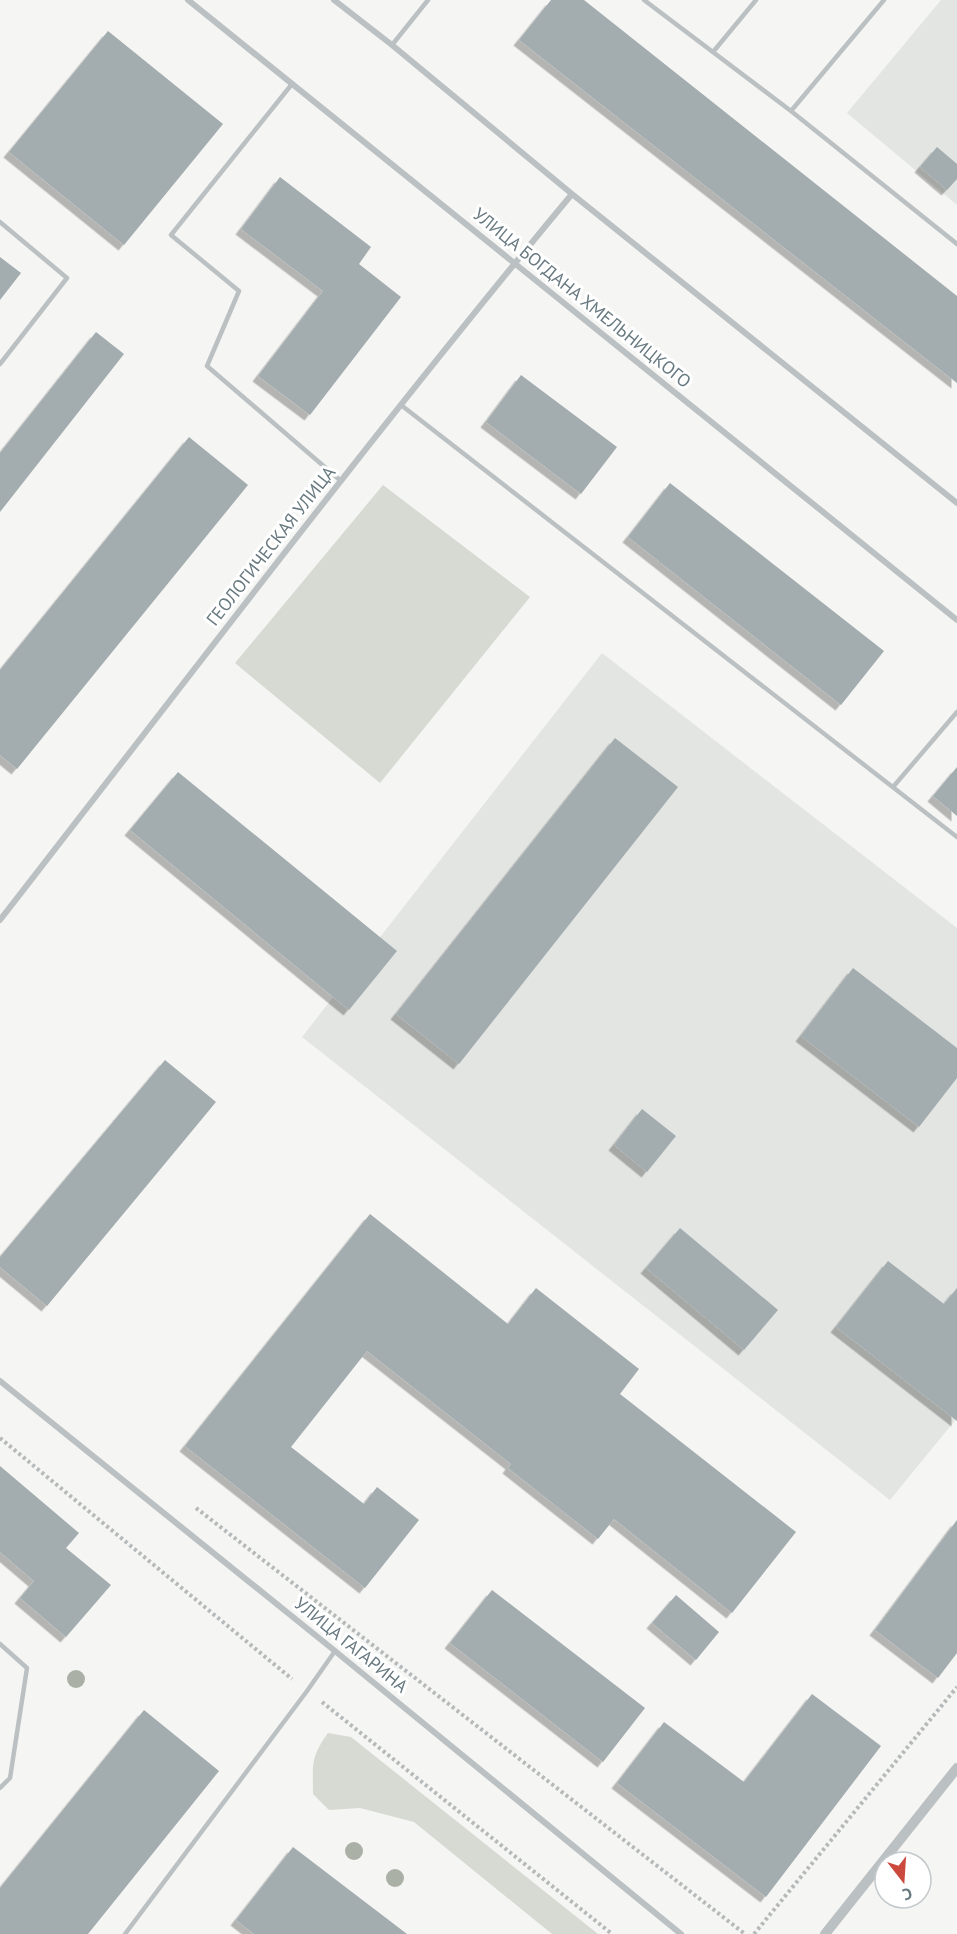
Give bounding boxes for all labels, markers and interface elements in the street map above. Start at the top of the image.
street label: УЛИЦА БОГДАНА ХМЕЛЬНИЦКОГО [469,202,696,393]
street label: ГЕОЛОГИЧЕСКАЯ УЛИЦА [201,461,340,630]
street label: УЛИЦА ГАГАРИНА [290,1592,413,1698]
north arrow [873,1850,933,1910]
text: С [900,1883,915,1905]

